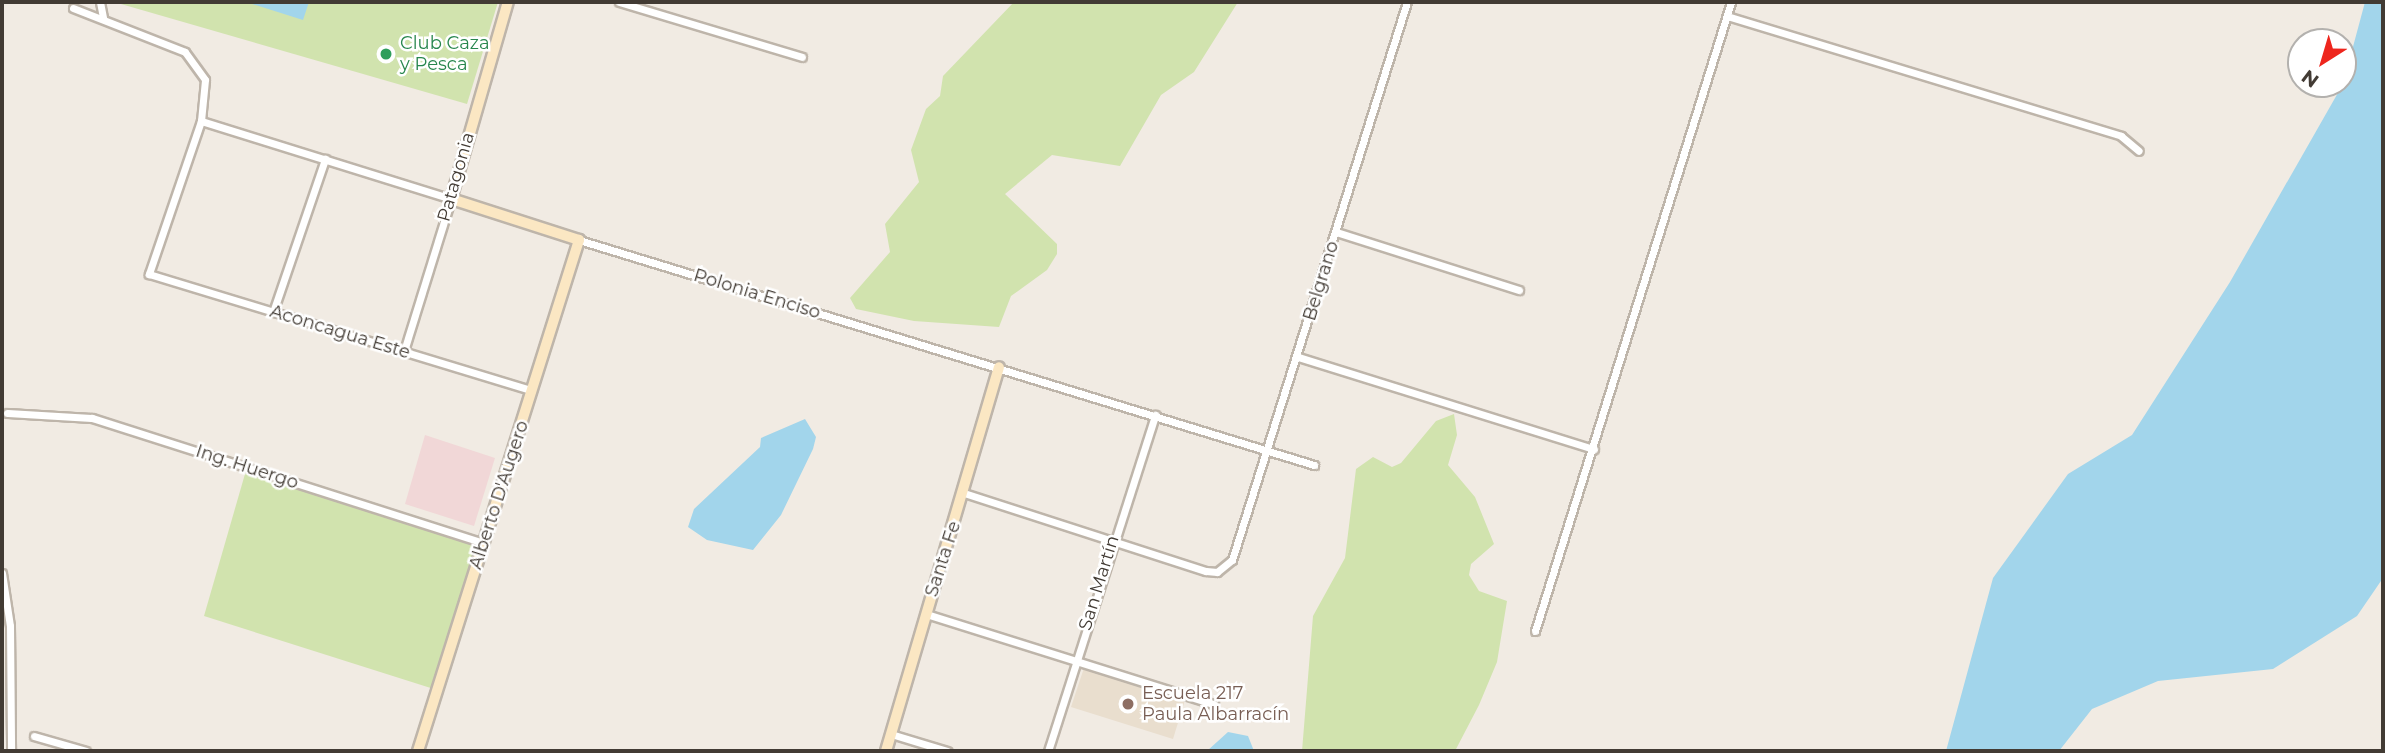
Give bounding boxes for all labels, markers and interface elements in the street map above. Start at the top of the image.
north arrow [2287,28,2357,98]
place label: Club Caza y Pesca [400,33,490,76]
marker: Club Caza y Pesca [378,46,394,62]
text: N [2297,65,2323,92]
street label: Patagonia [433,130,479,224]
street label: Belgrano [1299,239,1343,323]
street label: Polonia Enciso [691,264,823,324]
street label: Aconcagua Este [267,300,413,364]
street label: Alberto D'Augero [465,418,533,572]
street label: Ing. Huergo [193,440,301,494]
street label: Santa Fe [921,519,965,599]
street label: San Martín [1074,533,1124,633]
place label: Escuela 217 Paula Albarracín [1142,683,1289,726]
marker: Escuela 217 Paula Albarracín [1120,696,1136,712]

